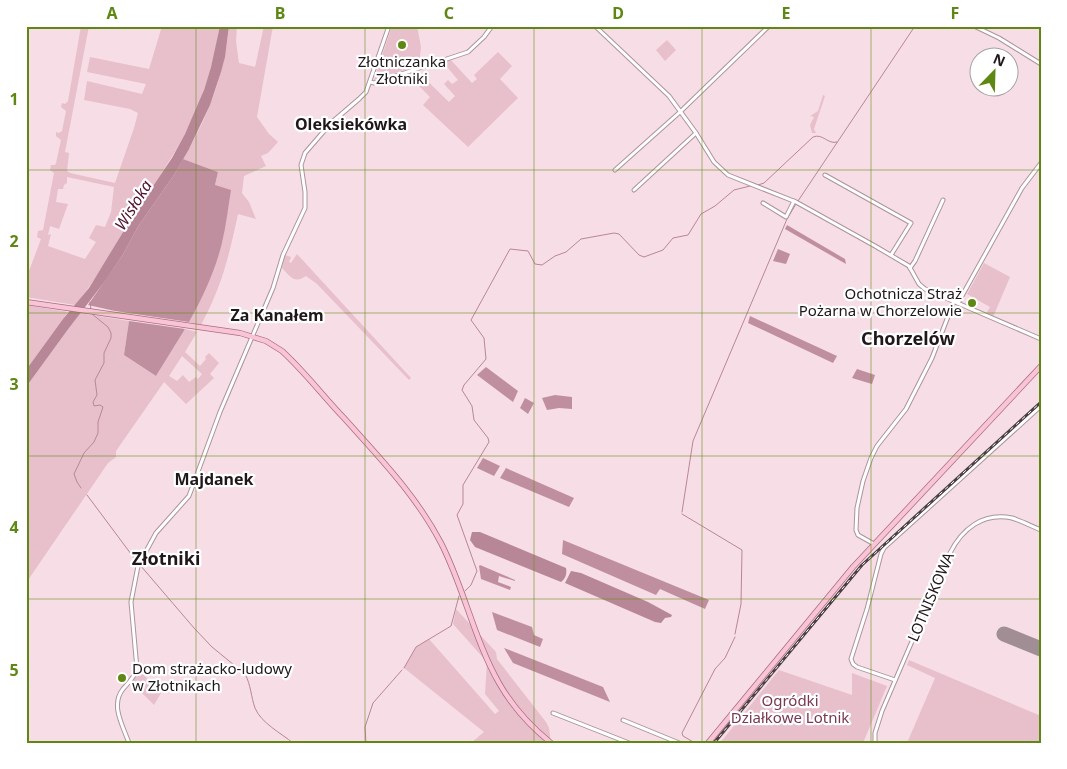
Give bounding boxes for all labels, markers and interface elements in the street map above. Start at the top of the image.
text: A [106,2,118,24]
text: B [275,2,285,24]
text: C [444,2,454,24]
text: D [612,2,624,24]
text: E [782,2,791,24]
text: F [951,2,959,24]
marker: Złotniczanka Złotniki [396,39,408,51]
north arrow [970,48,1020,98]
text: N [990,49,1008,71]
place label: Złotniczanka Złotniki [358,51,446,88]
text: 1 [9,88,19,110]
district label: Oleksiekówka [295,113,407,135]
water label: Wisłoka [109,176,157,234]
text: 2 [9,230,19,252]
place label: Ochotnicza Straż Pożarna w Chorzelowie [799,283,962,320]
marker: Ochotnicza Straż Pożarna w Chorzelowie [966,297,978,309]
district label: Za Kanałem [230,304,324,326]
district label: Chorzelów [861,326,956,350]
text: 3 [9,373,19,395]
district label: Majdanek [174,468,254,490]
text: 4 [9,516,19,538]
district label: Złotniki [132,546,200,570]
street label: LOTNISKOWA [902,548,958,644]
place label: Dom strażacko-ludowy w Złotnikach [132,658,292,695]
text: 5 [9,659,19,681]
marker: Dom strażacko-ludowy w Złotnikach [116,672,128,684]
park label: Ogródki Działkowe Lotnik [731,690,849,727]

